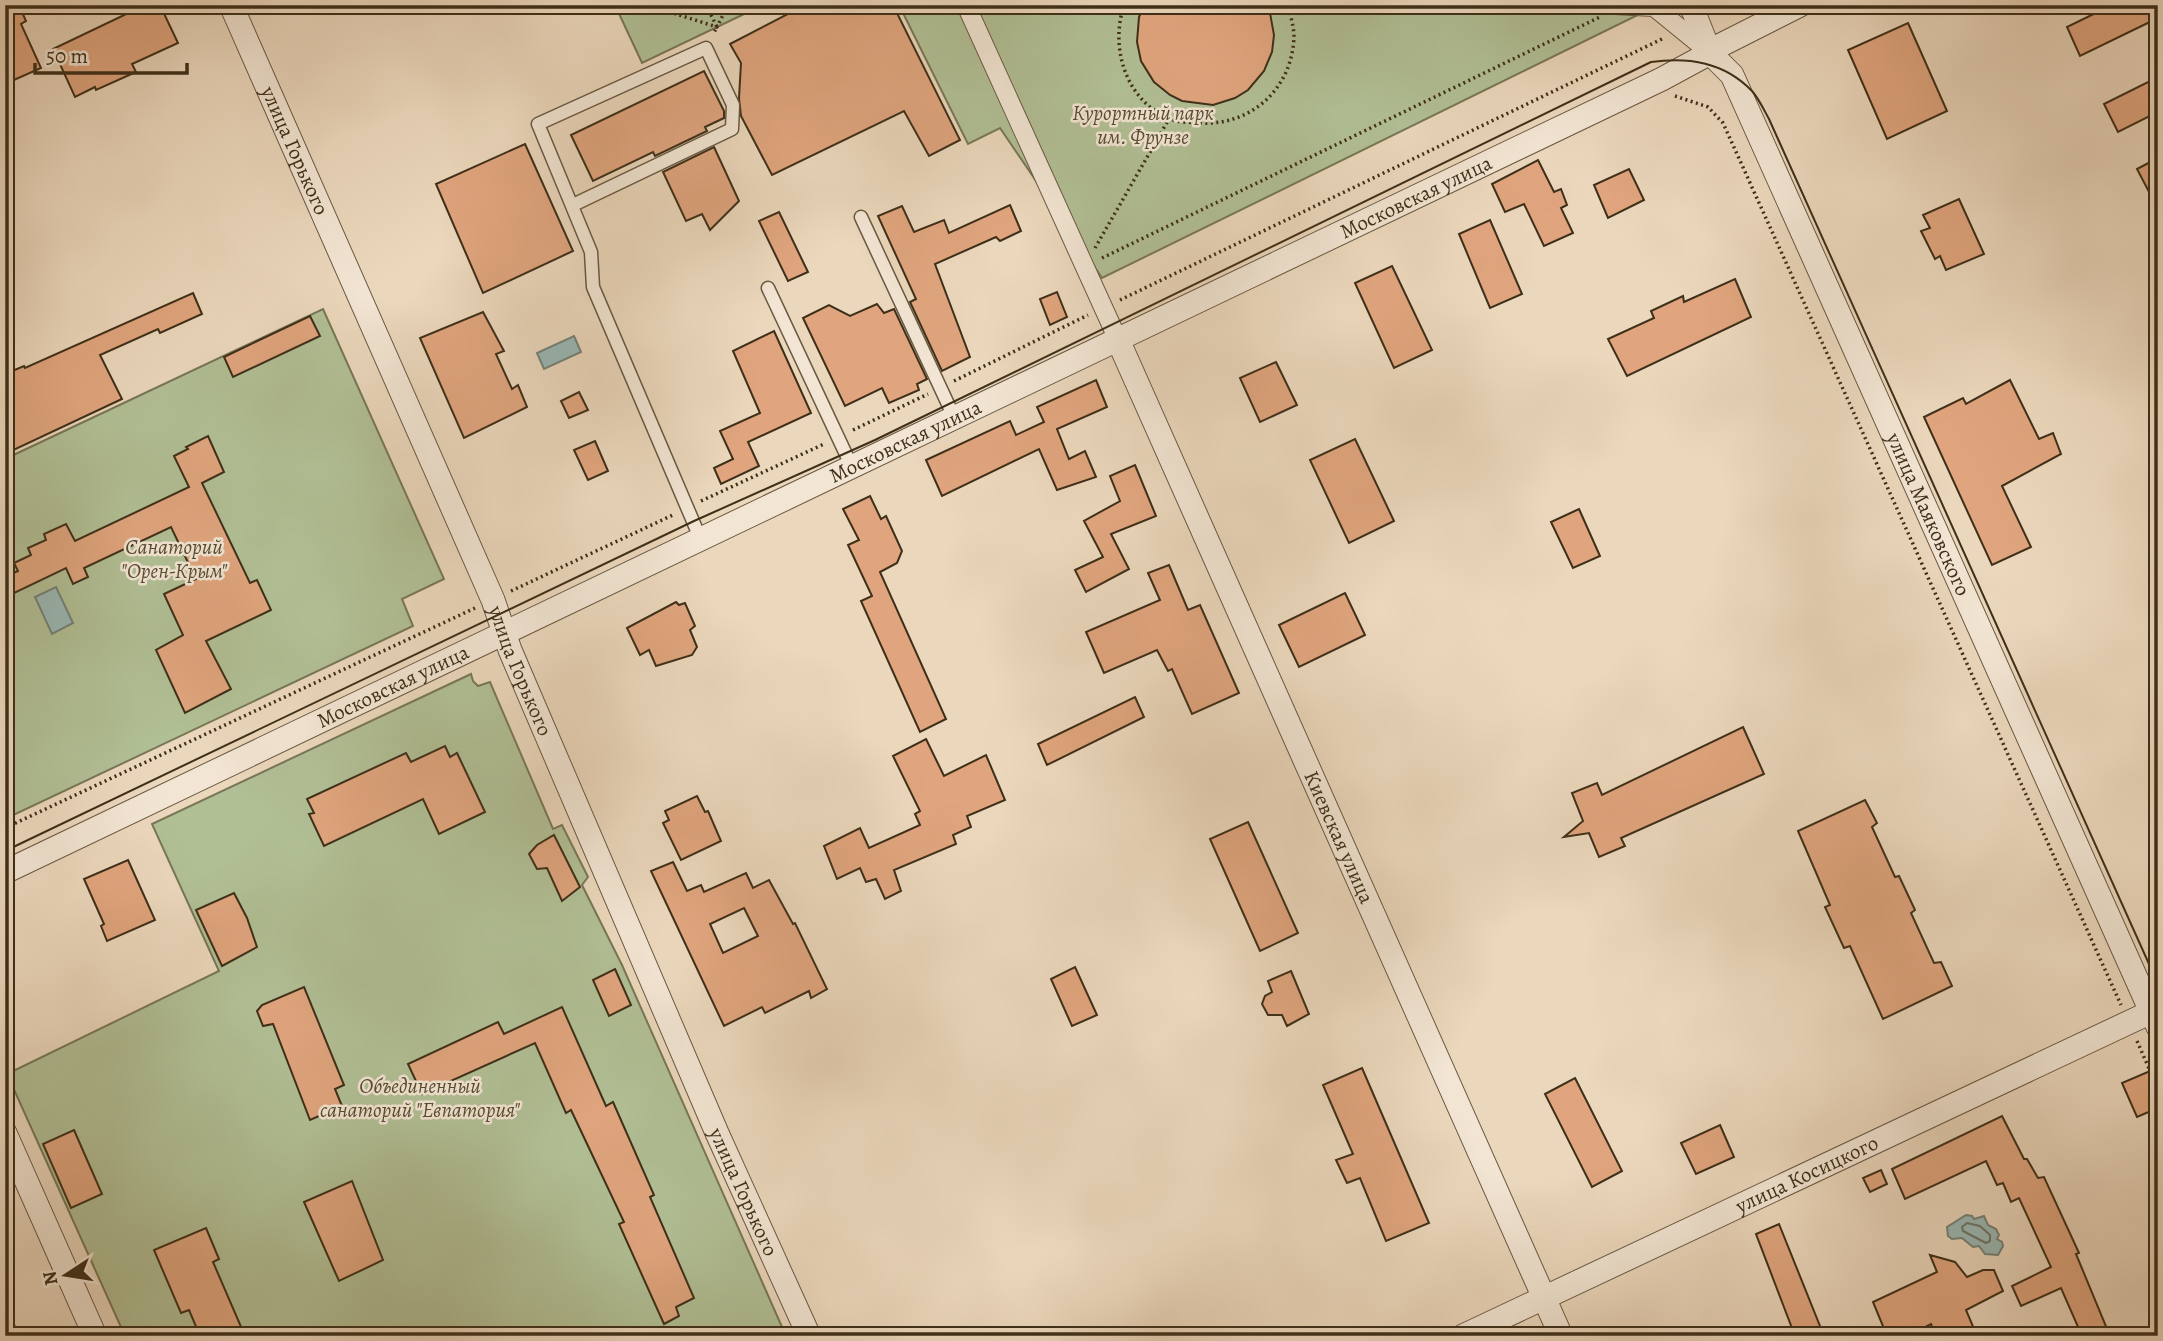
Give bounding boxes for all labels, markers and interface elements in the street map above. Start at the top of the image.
scale bar [35,32,187,76]
text: 50 m [46,42,88,70]
street label: улица Горького [254,81,336,219]
park label: Курортный парк им. Фрунзе [1072,99,1214,151]
street label: Московская улица [1335,149,1497,245]
street label: Московская улица [825,393,986,490]
street label: улица Маяковского [1879,427,1977,600]
park label: Санаторий "Орен-Крым" [121,533,228,585]
street label: улица Горького [482,601,559,740]
street label: Московская улица [312,638,474,735]
street label: Киевская улица [1297,766,1381,908]
park label: Объединенный санаторий "Евпатория" [320,1072,521,1124]
street label: улица Горького [702,1122,785,1260]
street label: улица Косицкого [1730,1128,1883,1220]
north arrow [32,1240,102,1310]
text: N [36,1269,65,1288]

